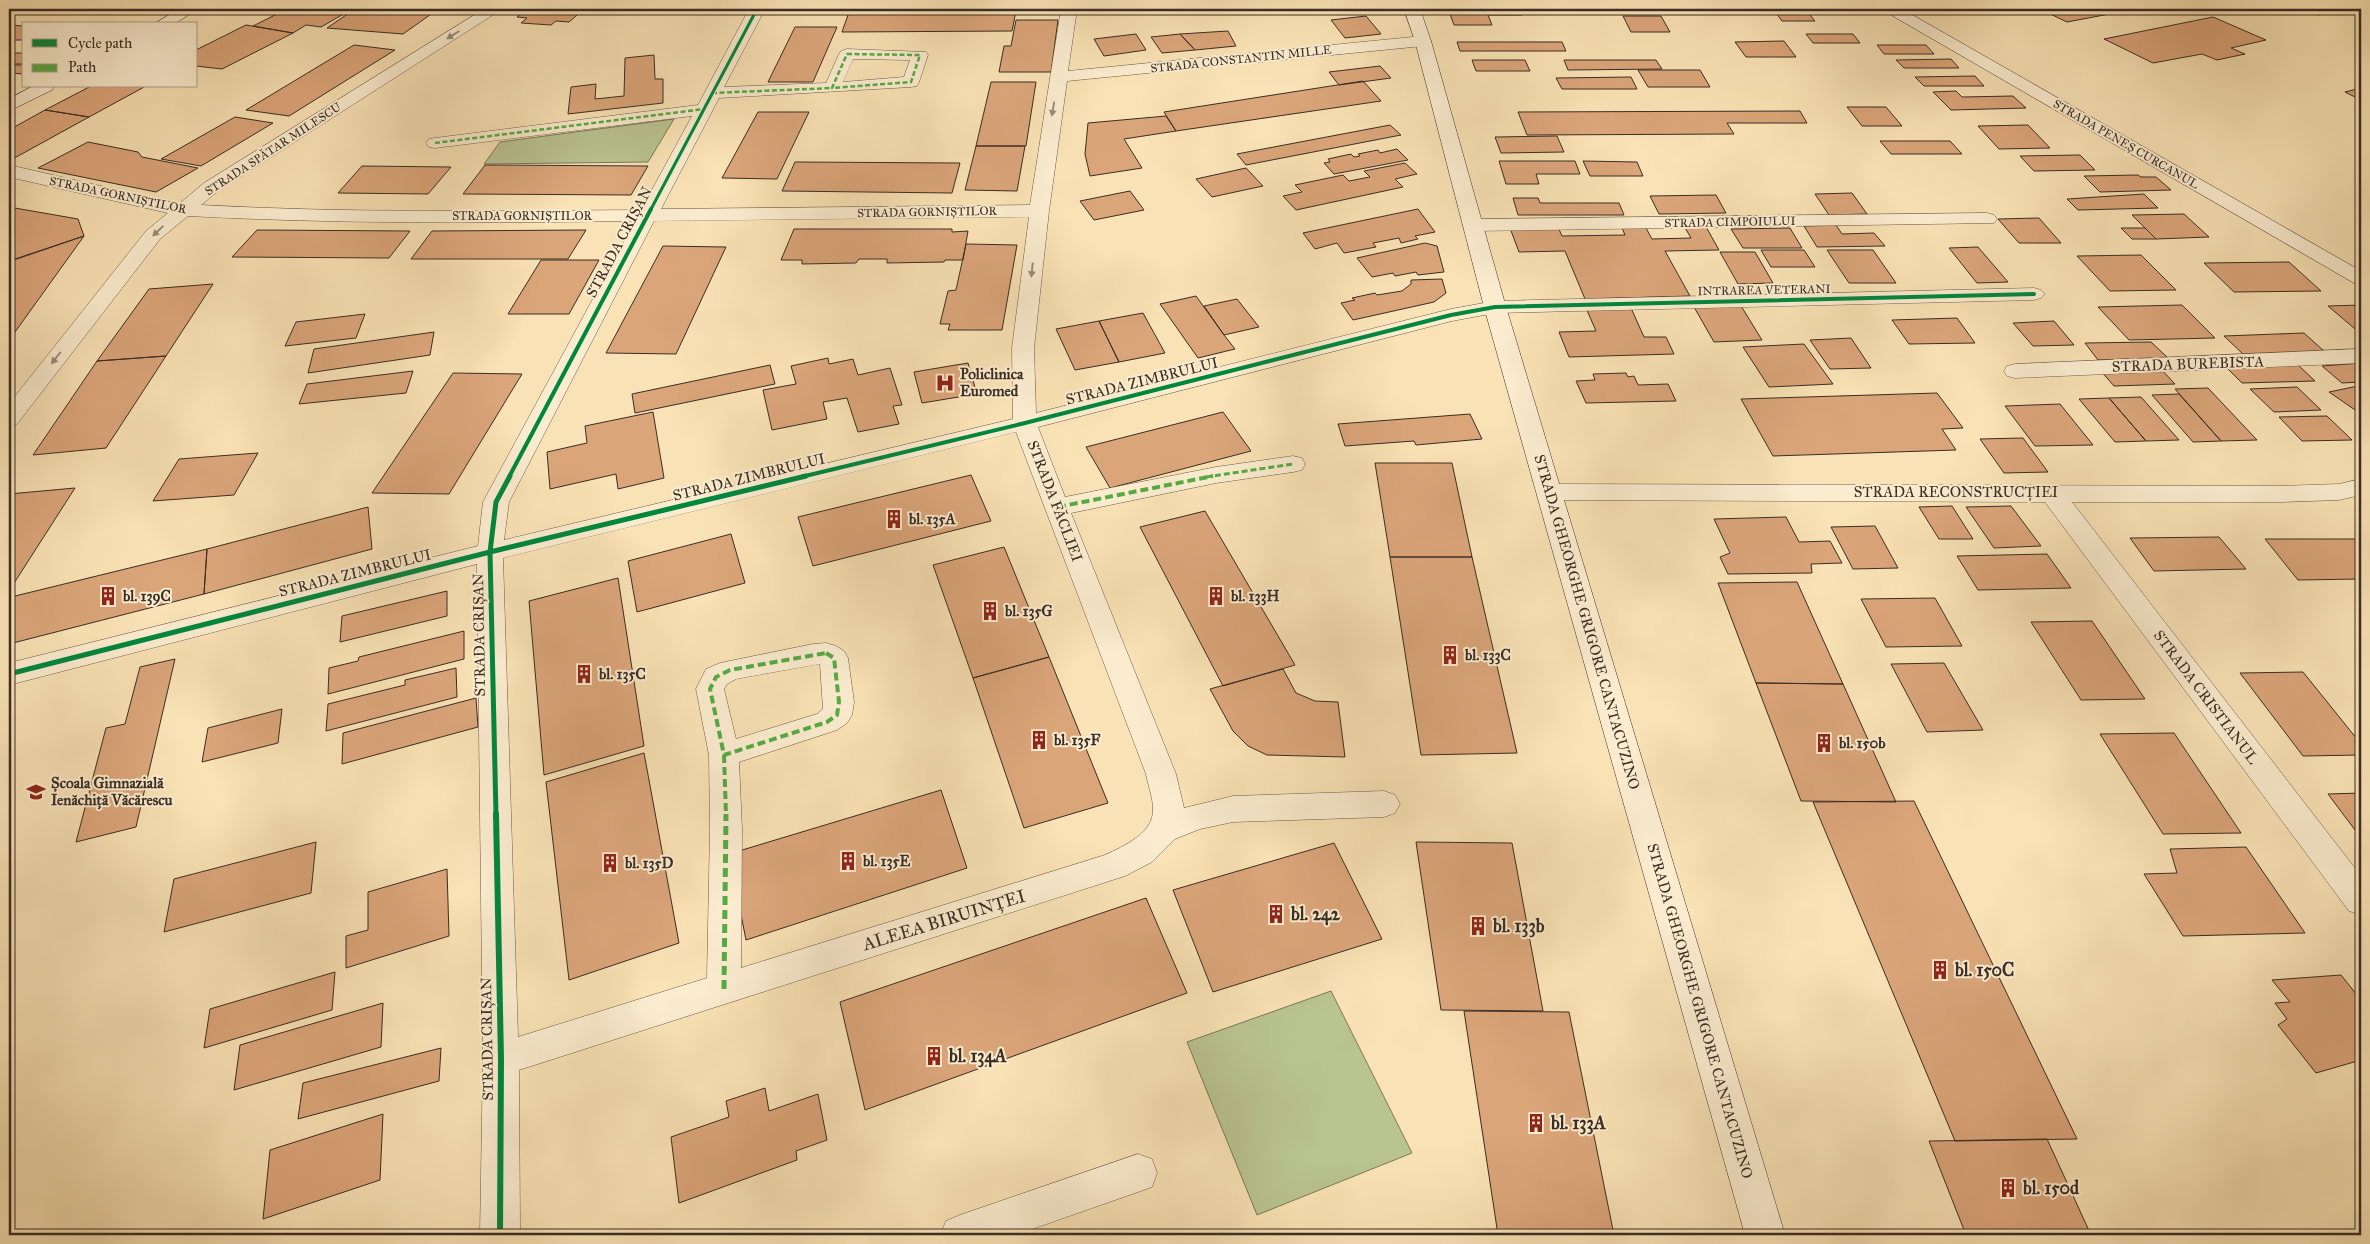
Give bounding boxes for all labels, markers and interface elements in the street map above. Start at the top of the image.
legend [22,22,198,88]
one-way arrow [446,30,459,39]
text: Cycle path [68,34,133,52]
street label: STRADA CONSTANTIN MILLE [1150,42,1333,75]
text: Path [68,58,97,76]
street label: STRADA PENEȘ CURCANUL [2051,96,2201,192]
street label: STRADA SPĂTAR MILESCU [202,99,344,198]
one-way arrow [1049,101,1057,117]
street label: STRADA GORNIȘTILOR [48,174,188,216]
street label: STRADA CRIȘAN [582,183,656,301]
street label: STRADA GORNIȘTILOR [857,204,998,220]
street label: STRADA GORNIȘTILOR [452,209,592,223]
street label: STRADA CIMPOIULUI [1664,214,1796,230]
one-way arrow [152,225,164,237]
one-way arrow [1028,262,1036,278]
street label: INTRAREA VETERANI [1697,282,1831,298]
one-way arrow [51,351,62,364]
street label: STRADA BUREBISTA [2112,352,2264,376]
street label: STRADA ZIMBRULUI [1064,353,1220,409]
place label: Policlinica Euromed [960,365,1024,400]
hospital icon: Policlinica Euromed [934,372,956,394]
street label: STRADA FĂCLIEI [1024,438,1086,564]
street label: STRADA ZIMBRULUI [671,449,827,505]
street label: STRADA GHEORGHE GRIGORE CANTACUZINO [1530,452,1644,792]
street label: STRADA RECONSTRUCȚIEI [1854,483,2058,501]
building icon: bl. 135A [883,508,905,530]
place label: bl. 135A [908,510,957,529]
street label: STRADA ZIMBRULUI [277,545,433,601]
street label: STRADA CRIȘAN [469,573,489,697]
building icon: bl. 139C [97,585,119,607]
building icon: bl. 133H [1205,585,1227,607]
place label: bl. 139C [122,587,171,606]
place label: bl. 133H [1230,587,1280,606]
building icon: bl. 135G [979,600,1001,622]
place label: bl. 135G [1004,602,1053,621]
street label: STRADA CRISTIANUL [2150,627,2262,767]
building icon: bl. 133C [1439,644,1461,666]
place label: bl. 133C [1464,646,1511,665]
building icon: bl. 135C [573,663,595,685]
place label: bl. 135C [598,665,646,684]
building icon: bl. 135F [1028,729,1050,751]
place label: bl. 135F [1053,731,1101,750]
building icon: bl. 150b [1813,732,1835,754]
place label: bl. 150b [1838,734,1886,752]
place label: Școala Gimnazială Ienăchiță Văcărescu [51,774,172,810]
school or university icon: Școala Gimnazială Ienăchiță Văcărescu [25,781,47,803]
street label: STRADA GHEORGHE GRIGORE CANTACUZINO [1643,841,1757,1181]
building icon: bl. 135E [837,850,859,872]
building icon: bl. 135D [599,852,621,874]
place label: bl. 135E [862,852,911,871]
place label: bl. 135D [624,854,674,873]
street label: ALEEA BIRUINȚEI [859,885,1028,956]
building icon: bl. 242 [1265,903,1287,925]
place label: bl. 242 [1290,903,1341,926]
building icon: bl. 133b [1467,915,1489,937]
place label: bl. 133b [1492,915,1545,938]
building icon: bl. 150C [1929,959,1951,981]
place label: bl. 150C [1954,959,2014,981]
street label: STRADA CRIȘAN [477,977,497,1101]
building icon: bl. 134A [923,1045,945,1067]
place label: bl. 134A [948,1045,1007,1068]
building icon: bl. 133A [1525,1112,1547,1134]
place label: bl. 133A [1550,1112,1607,1135]
building icon: bl. 150d [1997,1177,2019,1199]
place label: bl. 150d [2022,1177,2080,1199]

